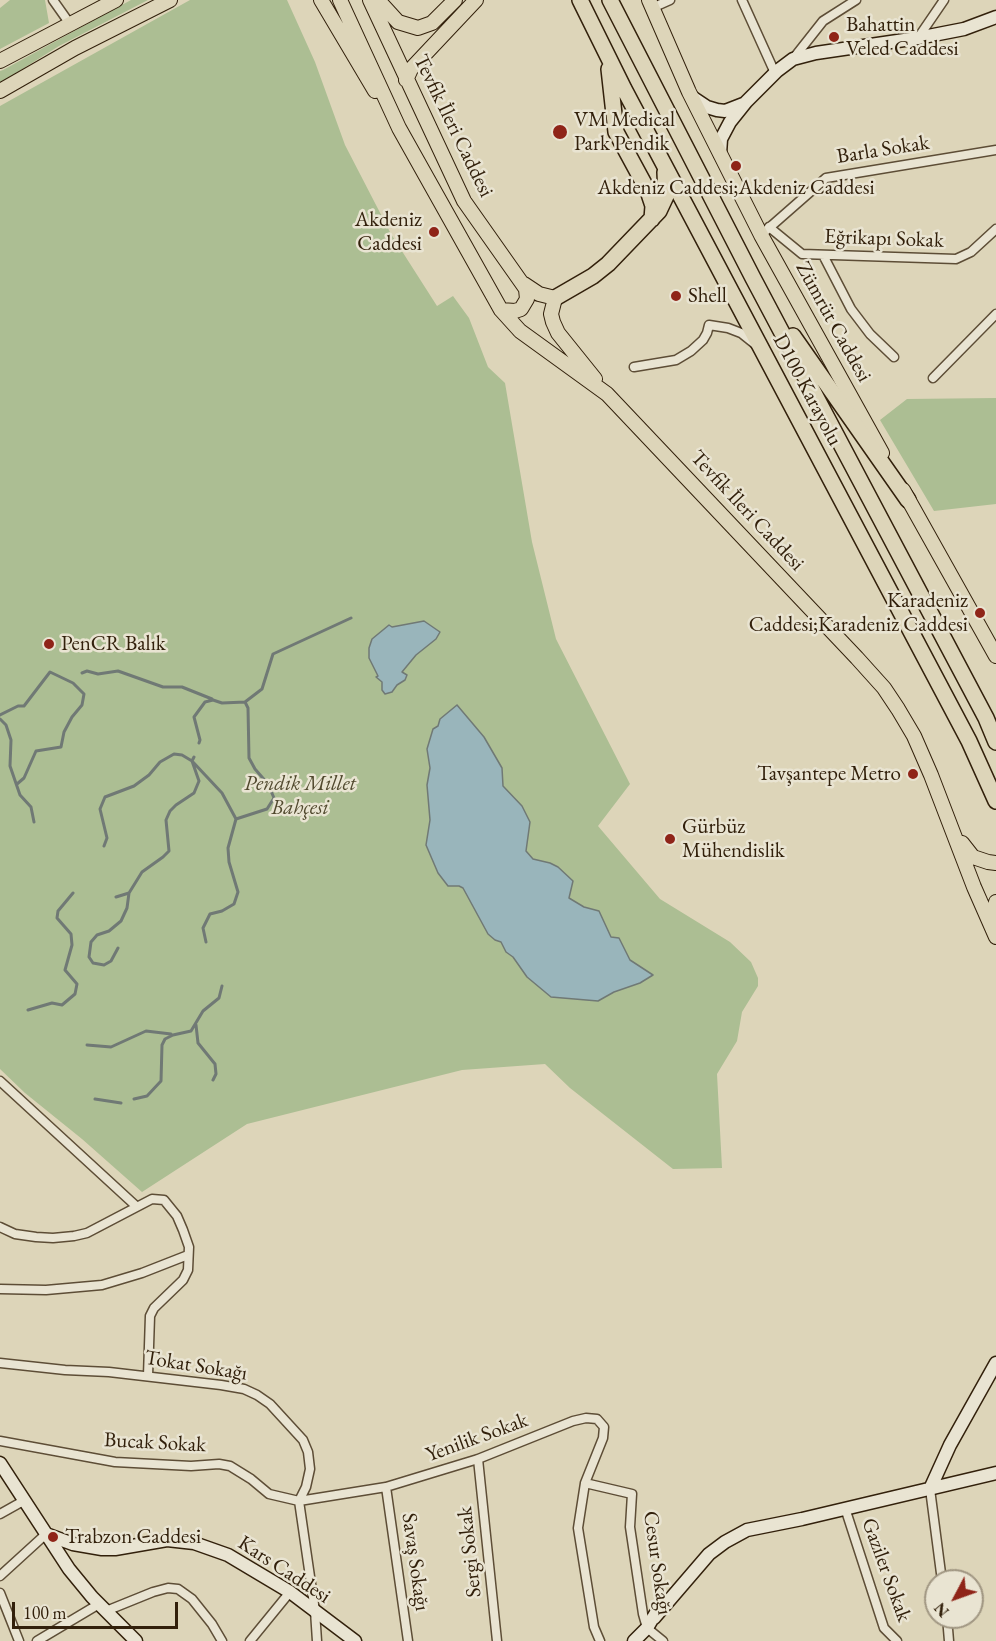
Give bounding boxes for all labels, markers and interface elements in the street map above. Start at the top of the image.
place label: Bahattin Veled Caddesi [846,12,959,62]
marker: Bahattin Veled Caddesi [827,30,841,44]
street label: Tevfik İleri Caddesi [408,51,498,201]
place label: VM Medical Park Pendik [574,107,675,157]
marker: VM Medical Park Pendik [551,123,569,141]
street label: Barla Sokak [835,130,931,170]
marker: Akdeniz Caddesi;Akdeni̇z Caddesi̇ [729,159,743,173]
place label: Akdeniz Caddesi;Akdeni̇z Caddesi̇ [597,175,875,201]
place label: Akdeni̇z Caddesi̇ [355,207,422,257]
street label: Eğrikapı Sokak [824,224,944,254]
marker: Akdeni̇z Caddesi̇ [427,225,441,239]
street label: Zümrüt Caddesi [790,257,876,387]
place label: Shell [688,283,727,309]
marker: Shell [669,289,683,303]
street label: D100 Karayolu [767,330,847,450]
street label: Tevfik İleri Caddesi [685,446,809,576]
place label: Karadeniz Caddesi;Karadeni̇z Caddesi̇ [749,588,968,638]
marker: Karadeniz Caddesi;Karadeni̇z Caddesi̇ [973,606,987,620]
place label: PenCR Balık [61,631,166,657]
marker: PenCR Balık [42,637,56,651]
place label: Tavşantepe Metro [757,761,901,787]
marker: Tavşantepe Metro [906,767,920,781]
park label: Pendik Millet Bahçesi [244,771,356,821]
place label: Gürbüz Mühendislik [682,814,785,864]
marker: Gürbüz Mühendislik [663,832,677,846]
street label: Tokat Sokağı [143,1345,249,1387]
street label: Yenilik Sokak [423,1408,531,1468]
street label: Bucak Sokak [103,1428,207,1458]
street label: Sergi Sokak [453,1505,487,1599]
street label: Cesur Sokağı [637,1509,677,1617]
street label: Savaş Sokağı [396,1512,434,1612]
street label: Gaziler Sokak [856,1515,916,1625]
place label: Trabzon Caddesi̇ [65,1524,201,1550]
marker: Trabzon Caddesi̇ [46,1530,60,1544]
street label: Kars Caddesi [233,1531,335,1609]
north arrow [924,1569,984,1629]
scale bar [15,1590,182,1628]
text: N [929,1598,954,1622]
text: 100 m [23,1601,67,1624]

